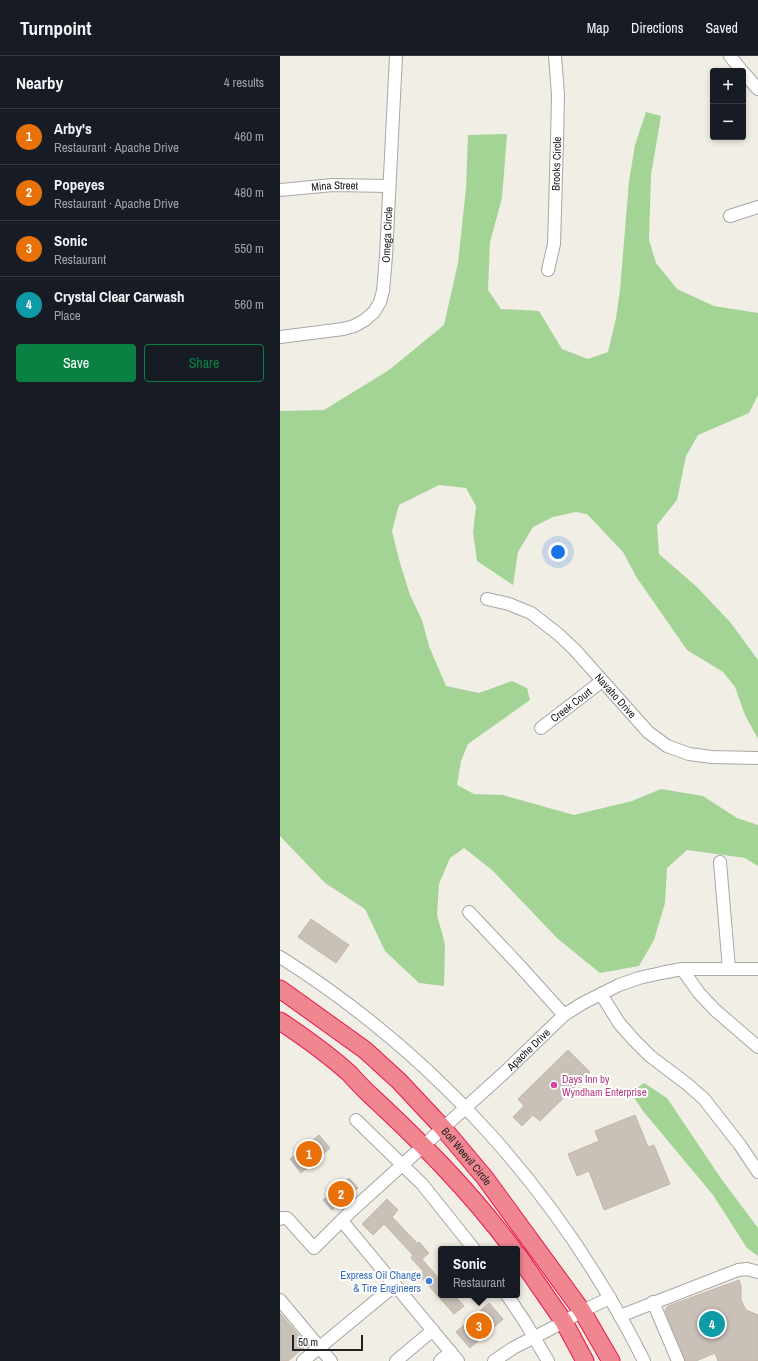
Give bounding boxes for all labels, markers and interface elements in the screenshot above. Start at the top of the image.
text: Turnpoint [20,15,92,41]
text: Map [587,19,609,37]
text: Directions [631,19,683,37]
text: Saved [705,19,738,37]
map controls [710,68,746,140]
button: + [710,68,746,104]
text: Nearby [16,71,63,94]
text: 4 results [224,74,264,91]
button: − [710,104,746,140]
text: Arby's [54,118,92,139]
text: 1 [26,128,32,145]
text: 460 m [234,128,264,145]
street label: Brooks Circle [549,136,564,191]
text: Restaurant · Apache Drive [54,139,179,156]
text: Popeyes [54,174,105,195]
street label: Mina Street [311,178,359,194]
text: 2 [26,184,32,201]
text: 480 m [234,184,264,201]
text: Restaurant · Apache Drive [54,195,179,212]
street label: Omega Circle [378,207,395,263]
text: Sonic [54,230,88,251]
text: 3 [26,240,32,257]
text: 550 m [234,240,264,257]
text: Restaurant [54,251,106,268]
text: Crystal Clear Carwash [54,286,185,307]
text: 4 [26,296,32,313]
text: 560 m [234,296,264,313]
text: Place [54,307,81,324]
button: Save [16,344,136,382]
button: Share [144,344,264,382]
your location [548,542,568,562]
street label: Navaho Drive [592,670,639,721]
street label: Creek Court [548,684,595,725]
street label: Apache Drive [503,1025,553,1074]
place label: Days Inn by Wyndham Enterprise [562,1072,647,1099]
marker: Days Inn by Wyndham Enterprise [549,1080,559,1090]
street label: Boll Weevil Circle [439,1125,495,1188]
pin: 1 [296,1139,322,1169]
pin: 2 [328,1179,354,1209]
popup [438,1246,520,1298]
text: Sonic [453,1253,486,1274]
place label: Express Oil Change & Tire Engineers [340,1268,421,1295]
text: Restaurant [453,1274,505,1291]
marker: Express Oil Change & Tire Engineers [424,1276,434,1286]
pin: 4 [699,1309,725,1339]
pin: 3 [466,1311,492,1341]
scale bar [292,1333,363,1352]
text: 50 m [298,1335,318,1349]

